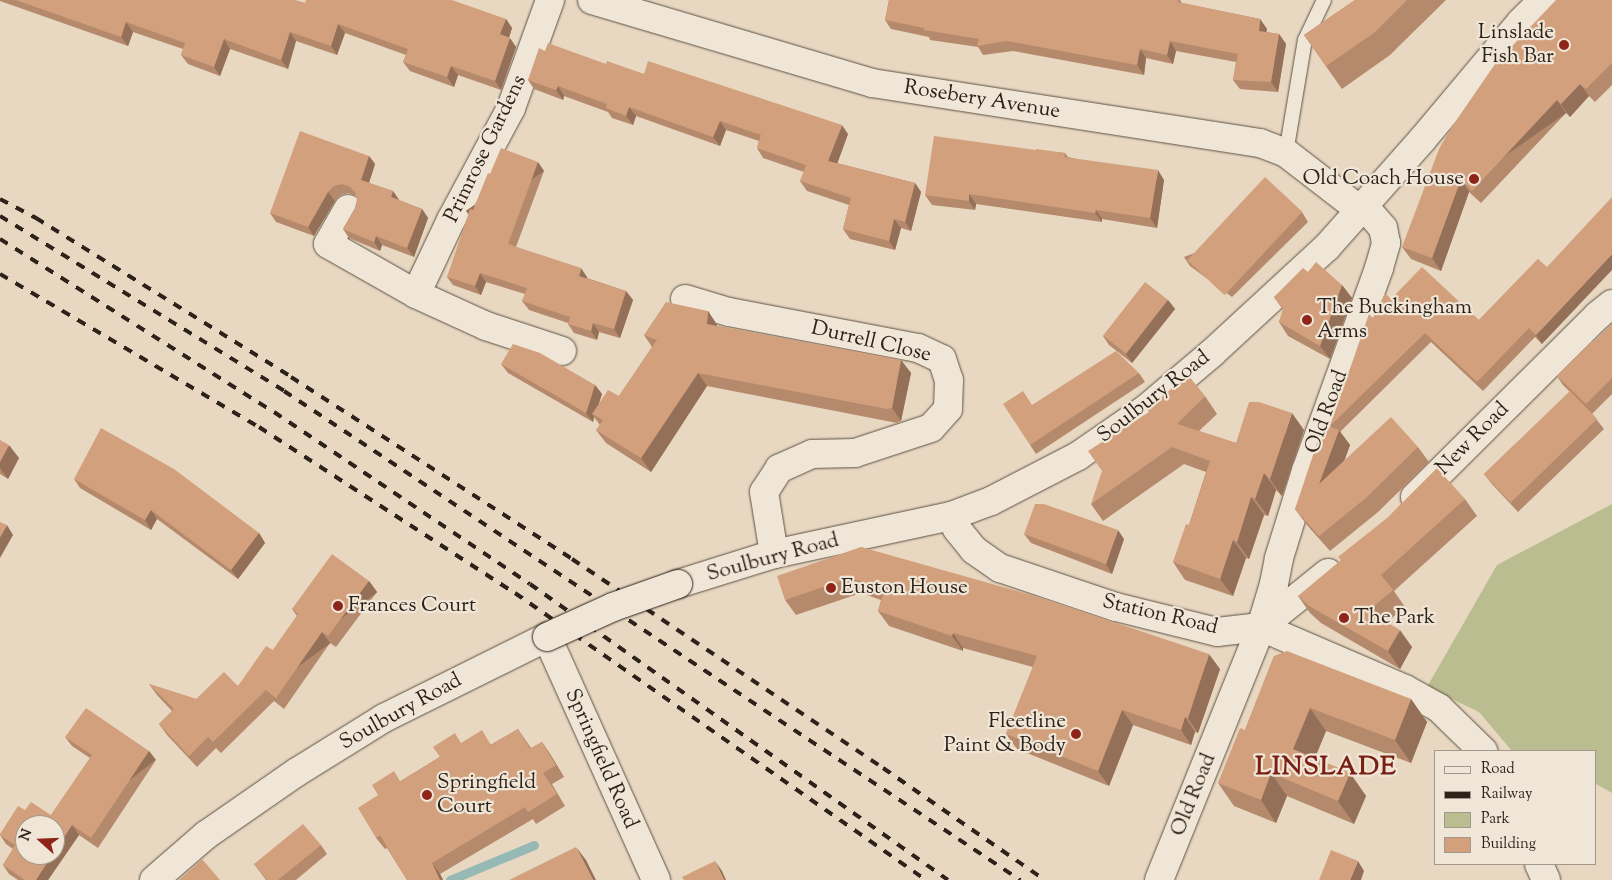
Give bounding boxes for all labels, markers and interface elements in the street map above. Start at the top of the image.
place label: Linslade Fish Bar [1478,20,1554,70]
marker: Linslade Fish Bar [1558,39,1570,51]
street label: Primrose Gardens [439,71,533,227]
street label: Rosebery Avenue [902,75,1062,125]
place label: Old Coach House [1302,166,1464,192]
marker: Old Coach House [1468,173,1480,185]
place label: The Buckingham Arms [1317,295,1472,345]
marker: The Buckingham Arms [1301,314,1313,326]
street label: Durrell Close [808,316,934,368]
street label: Soulbury Road [1093,345,1215,449]
street label: Old Road [1300,367,1354,457]
street label: New Road [1431,397,1515,481]
street label: Soulbury Road [704,528,842,588]
place label: Euston House [841,575,968,601]
marker: Euston House [825,582,837,594]
street label: Station Road [1100,589,1220,641]
place label: Frances Court [348,593,476,619]
marker: Frances Court [332,600,344,612]
place label: The Park [1354,605,1435,631]
marker: The Park [1338,612,1350,624]
street label: Soulbury Road [336,668,466,756]
street label: Springfield Road [559,685,643,833]
place label: Fleetline Paint & Body [944,709,1066,759]
marker: Fleetline Paint & Body [1070,728,1082,740]
street label: Old Road [1166,750,1222,840]
legend [1434,750,1597,865]
district label: LINSLADE [1254,752,1398,784]
text: Road [1481,759,1515,780]
place label: Springfield Court [437,770,536,820]
text: Railway [1481,784,1532,805]
marker: Springfield Court [421,789,433,801]
text: Park [1481,809,1510,830]
north arrow [15,815,65,865]
text: N [16,827,38,844]
text: Building [1481,834,1536,855]

